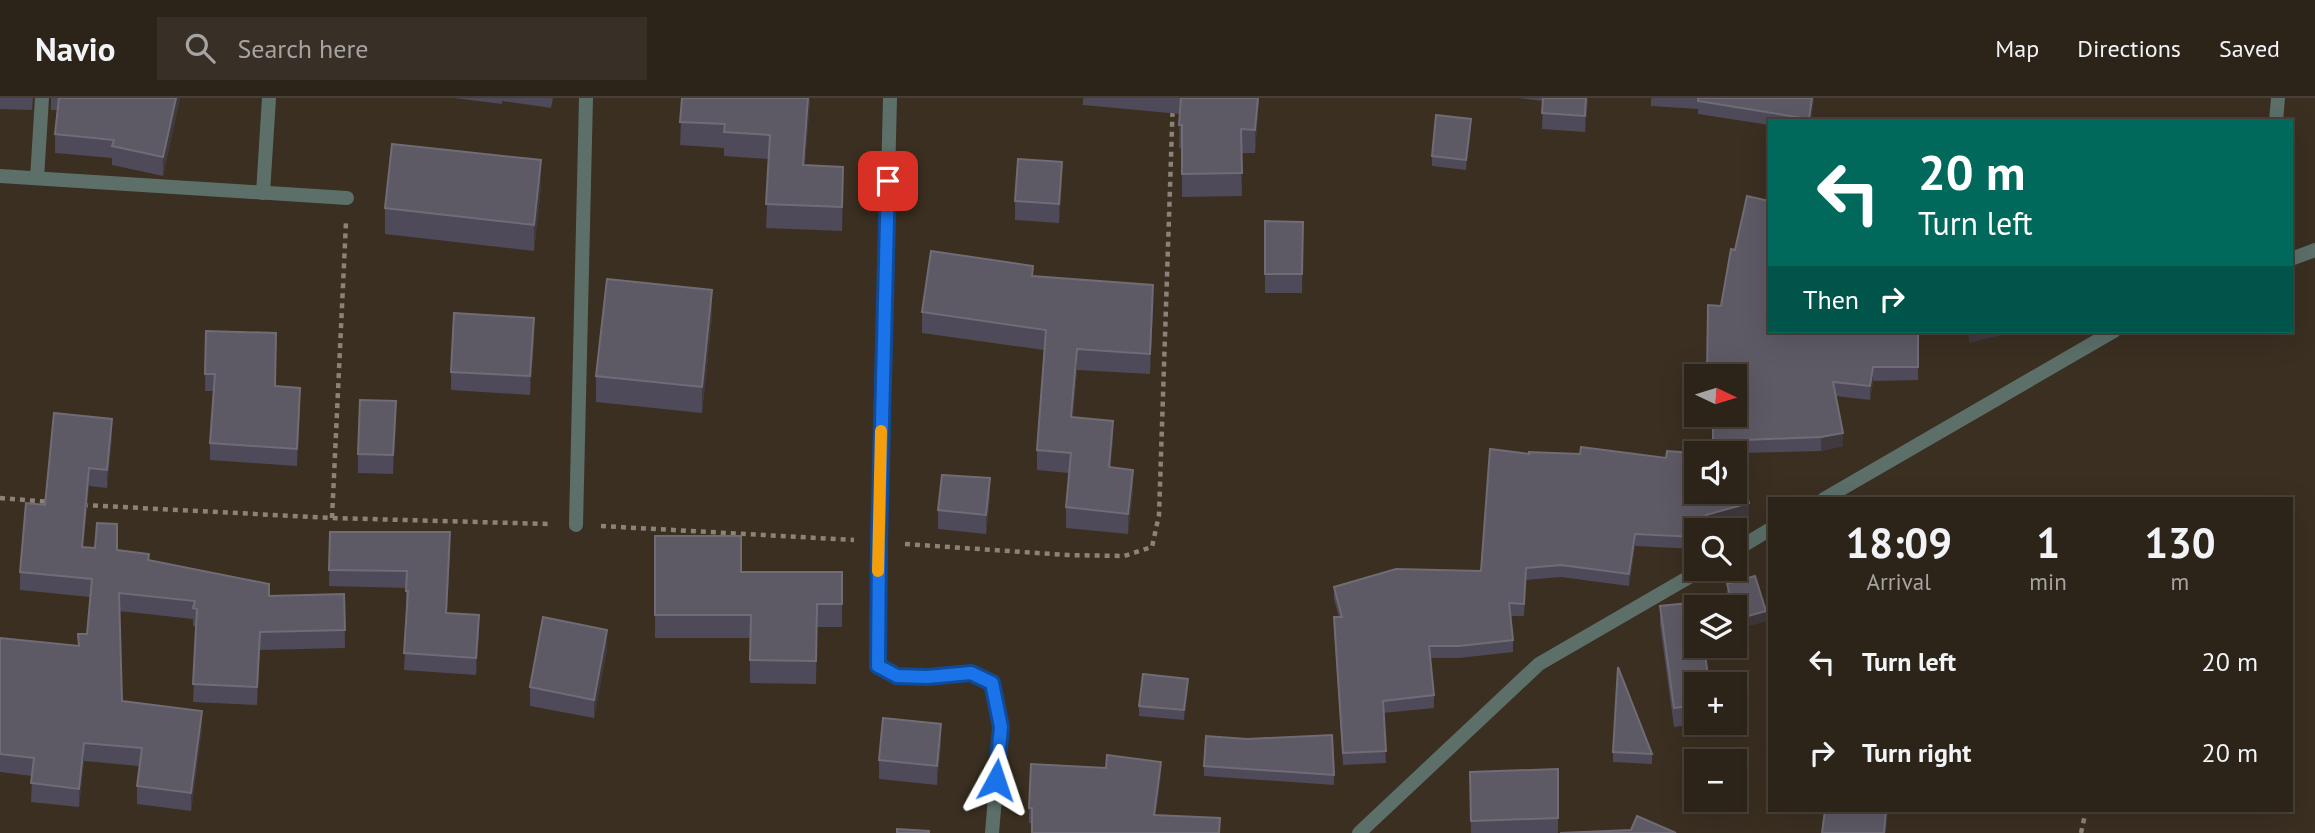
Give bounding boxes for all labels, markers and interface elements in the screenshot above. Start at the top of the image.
search box [157,17,647,80]
text: Navio [35,27,115,70]
icon: search [181,29,219,67]
text: Search here [237,32,369,65]
text: Map [1995,33,2039,64]
text: Directions [2077,33,2181,64]
text: Saved [2219,33,2280,64]
text: 20 m [1918,140,2025,204]
icon: left [1803,147,1894,238]
pin [858,151,918,211]
icon: arrive [869,162,907,200]
text: Turn left [1918,202,2033,244]
icon: right [1873,280,1911,318]
text: Then [1803,283,1859,316]
north arrow [1684,364,1746,427]
map controls [1684,364,1747,812]
button: sound [1684,441,1747,504]
text: 18:09 [1845,515,1952,570]
text: 1 [2036,515,2060,570]
text: 130 [2144,515,2216,570]
button: search [1684,518,1747,581]
text: Arrival [1866,567,1931,596]
text: min [2029,567,2067,596]
text: m [2171,567,2189,596]
button: layers [1684,595,1747,658]
icon: left [1803,643,1841,681]
text: Turn left [1862,645,1956,678]
text: 20 m [2202,645,2258,678]
button: + [1684,672,1747,735]
icon: right [1803,734,1841,772]
text: Turn right [1862,736,1971,769]
text: 20 m [2202,736,2258,769]
position arrow [959,743,1033,817]
button: − [1684,749,1747,812]

